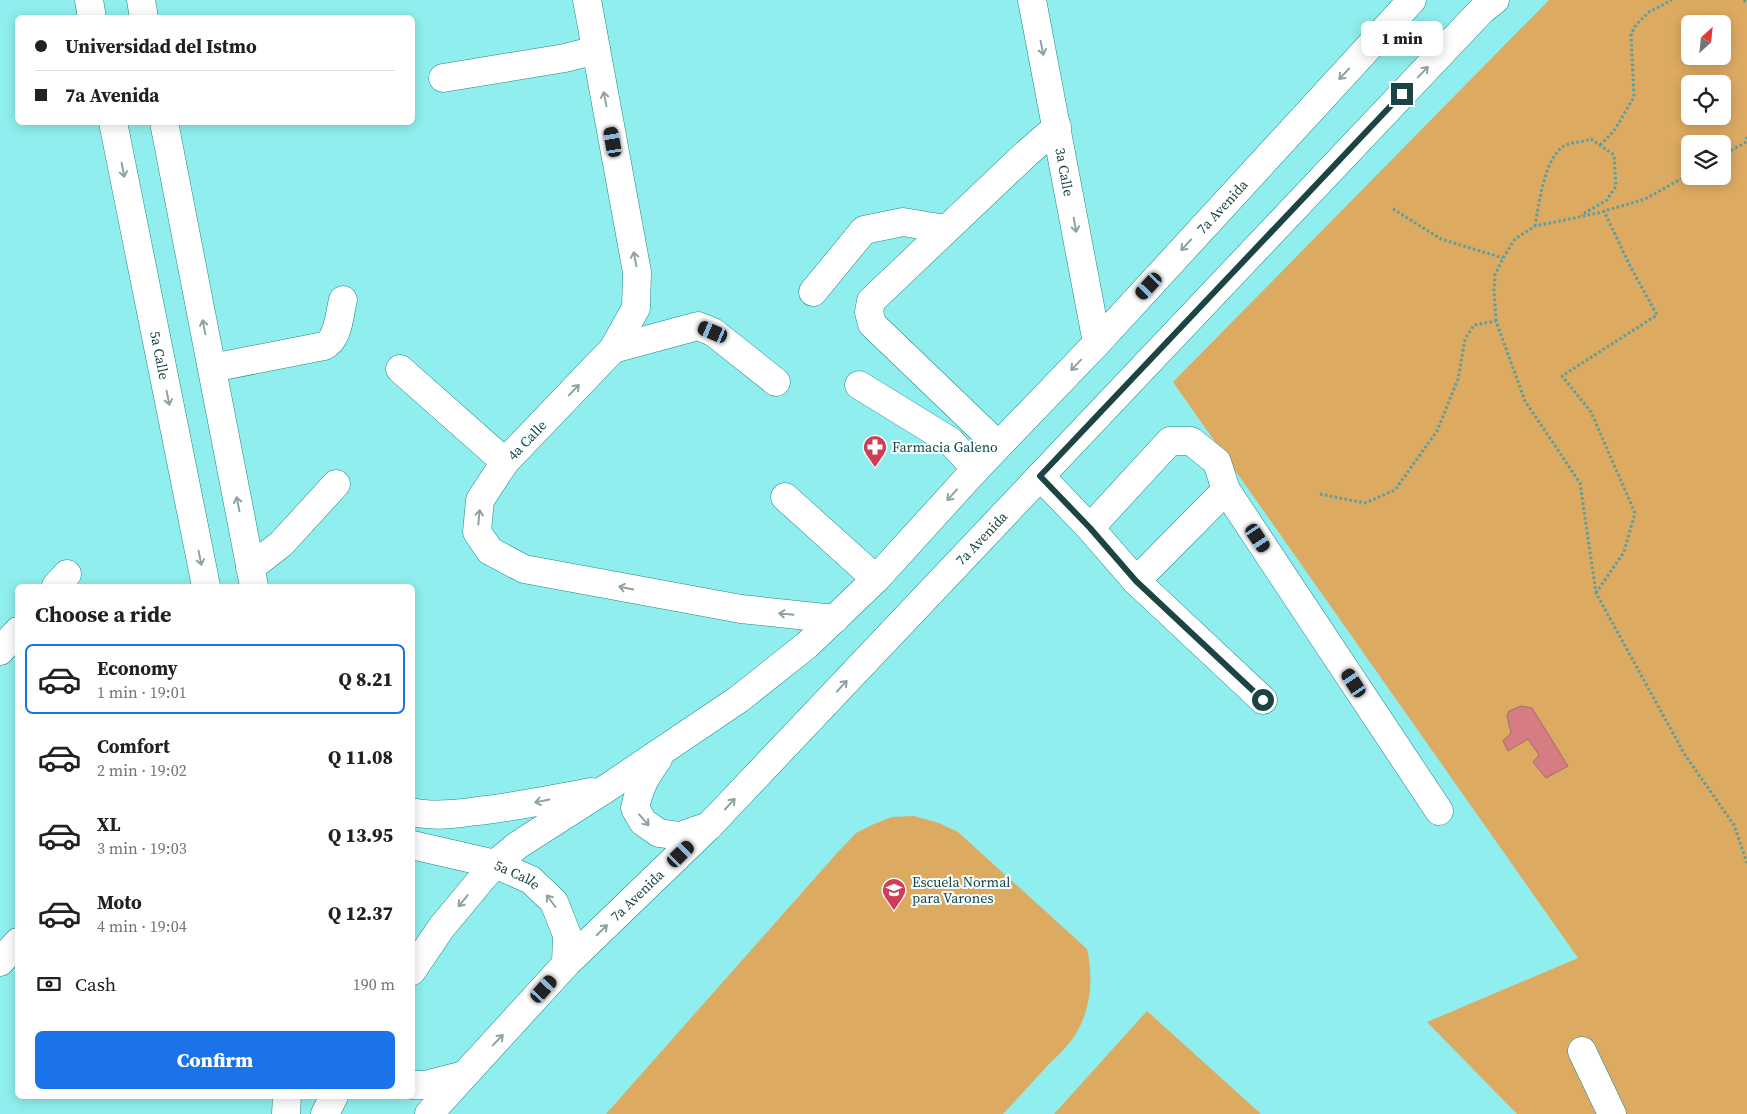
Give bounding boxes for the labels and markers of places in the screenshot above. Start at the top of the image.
pharmacy icon: Farmacia Galeno [862,434,888,468]
place label: Farmacia Galeno [892,437,998,457]
place label: Escuela Normal para Varones [912,872,1010,908]
school or university icon: Escuela Normal para Varones [881,877,907,911]

